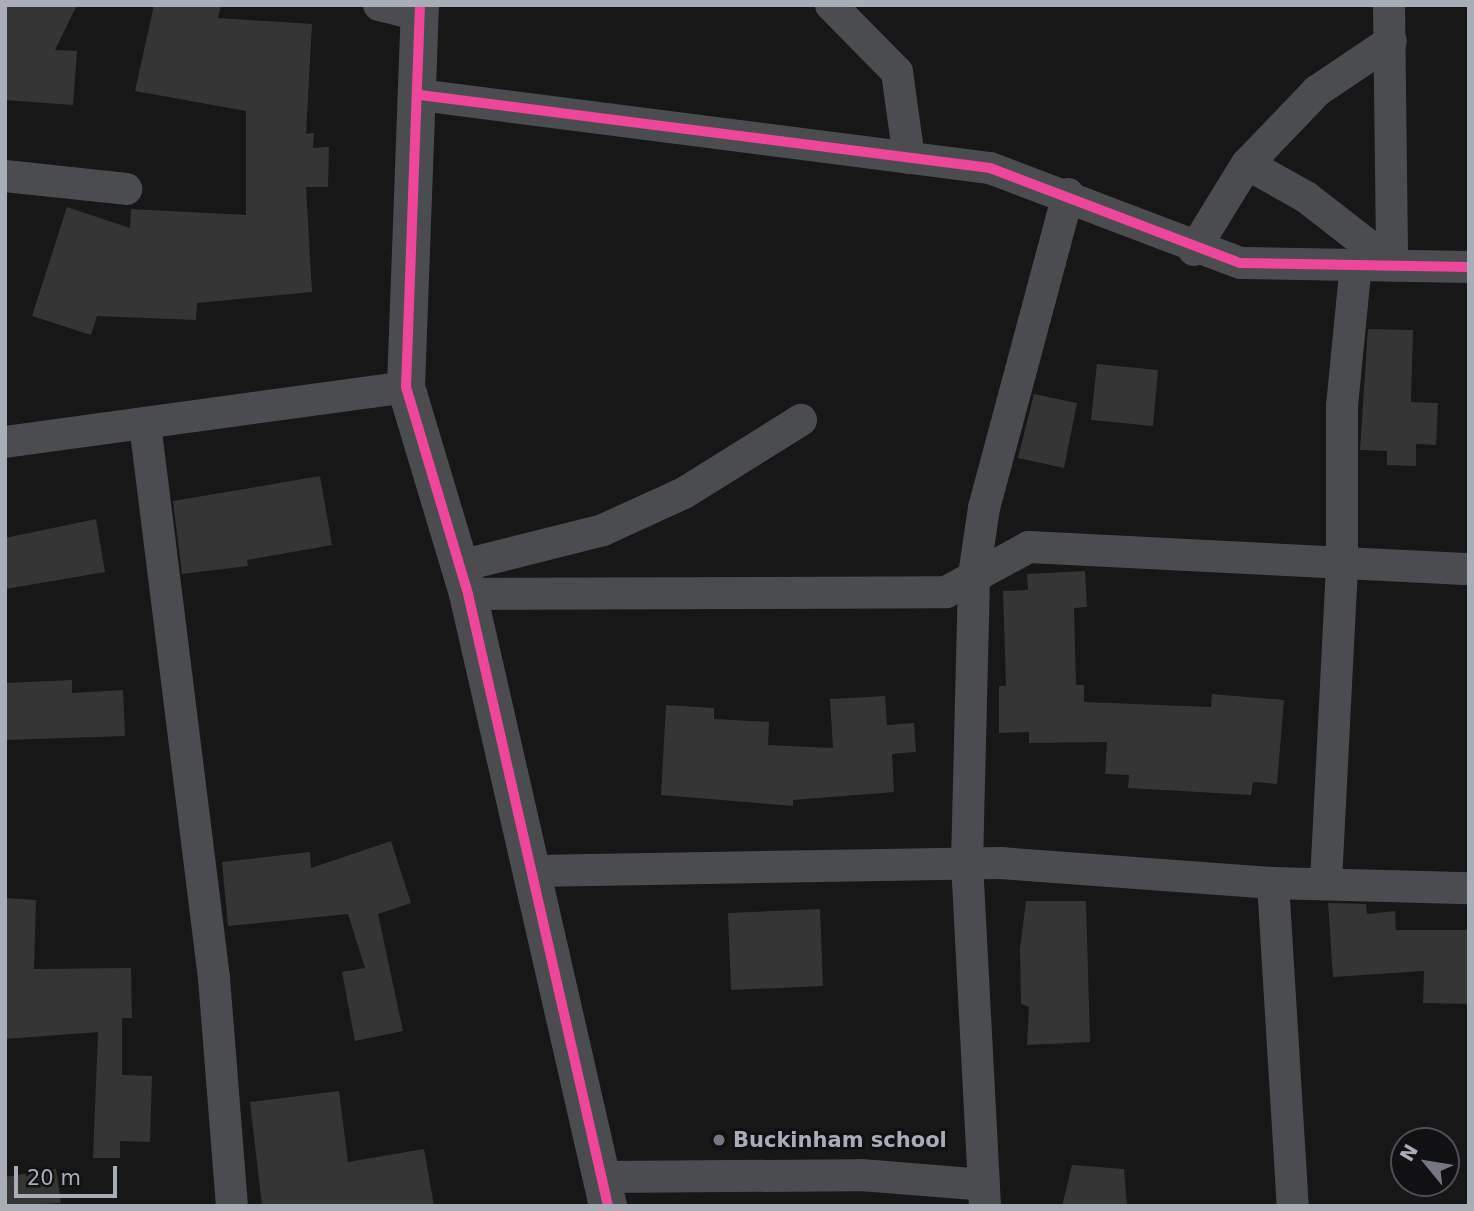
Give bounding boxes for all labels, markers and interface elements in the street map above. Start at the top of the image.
place label: Buckinham school [733,1127,947,1153]
north arrow [1390,1127,1460,1197]
marker: Buckinham school [711,1132,727,1148]
text: N [1395,1140,1422,1165]
scale bar [18,1152,121,1196]
text: 20 m [27,1166,81,1190]

